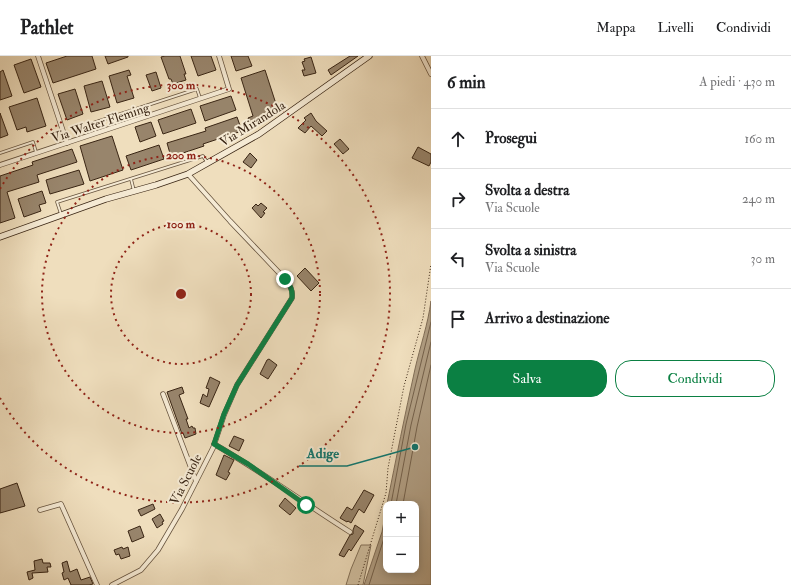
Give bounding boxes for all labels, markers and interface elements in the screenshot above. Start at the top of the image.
text: Pathlet [20,16,74,40]
text: Mappa [596,19,635,36]
text: Livelli [657,19,694,36]
text: Condividi [716,19,771,36]
text: 6 min [447,72,486,93]
text: A piedi · 430 m [699,74,775,90]
text: 300 m [167,78,196,93]
street label: Via Mirandola [217,97,289,150]
street label: Via Walter Fleming [49,99,152,146]
icon: ahead [447,128,469,150]
text: Prosegui [485,129,537,148]
text: 160 m [744,131,775,147]
text: 200 m [166,148,197,163]
text: Svolta a destra [485,181,569,200]
icon: right [447,188,469,210]
text: 240 m [742,191,775,207]
text: Via Scuole [485,200,540,216]
text: 100 m [167,217,196,232]
text: Svolta a sinistra [485,241,577,260]
icon: left [447,248,469,270]
text: 30 m [751,251,775,267]
text: Via Scuole [485,260,540,276]
route end [276,270,294,288]
centre of rings [174,287,188,301]
icon: arrive [447,308,469,330]
text: Arrivo a destinazione [485,309,610,328]
button: Salva [447,360,607,397]
button: Condividi [615,360,775,397]
callout: Adige [299,440,347,466]
text: Adige [306,445,339,463]
street label: Via Scuole [166,451,206,507]
route start [297,496,315,514]
map controls [383,501,419,573]
button: + [383,501,419,537]
button: − [383,537,419,573]

